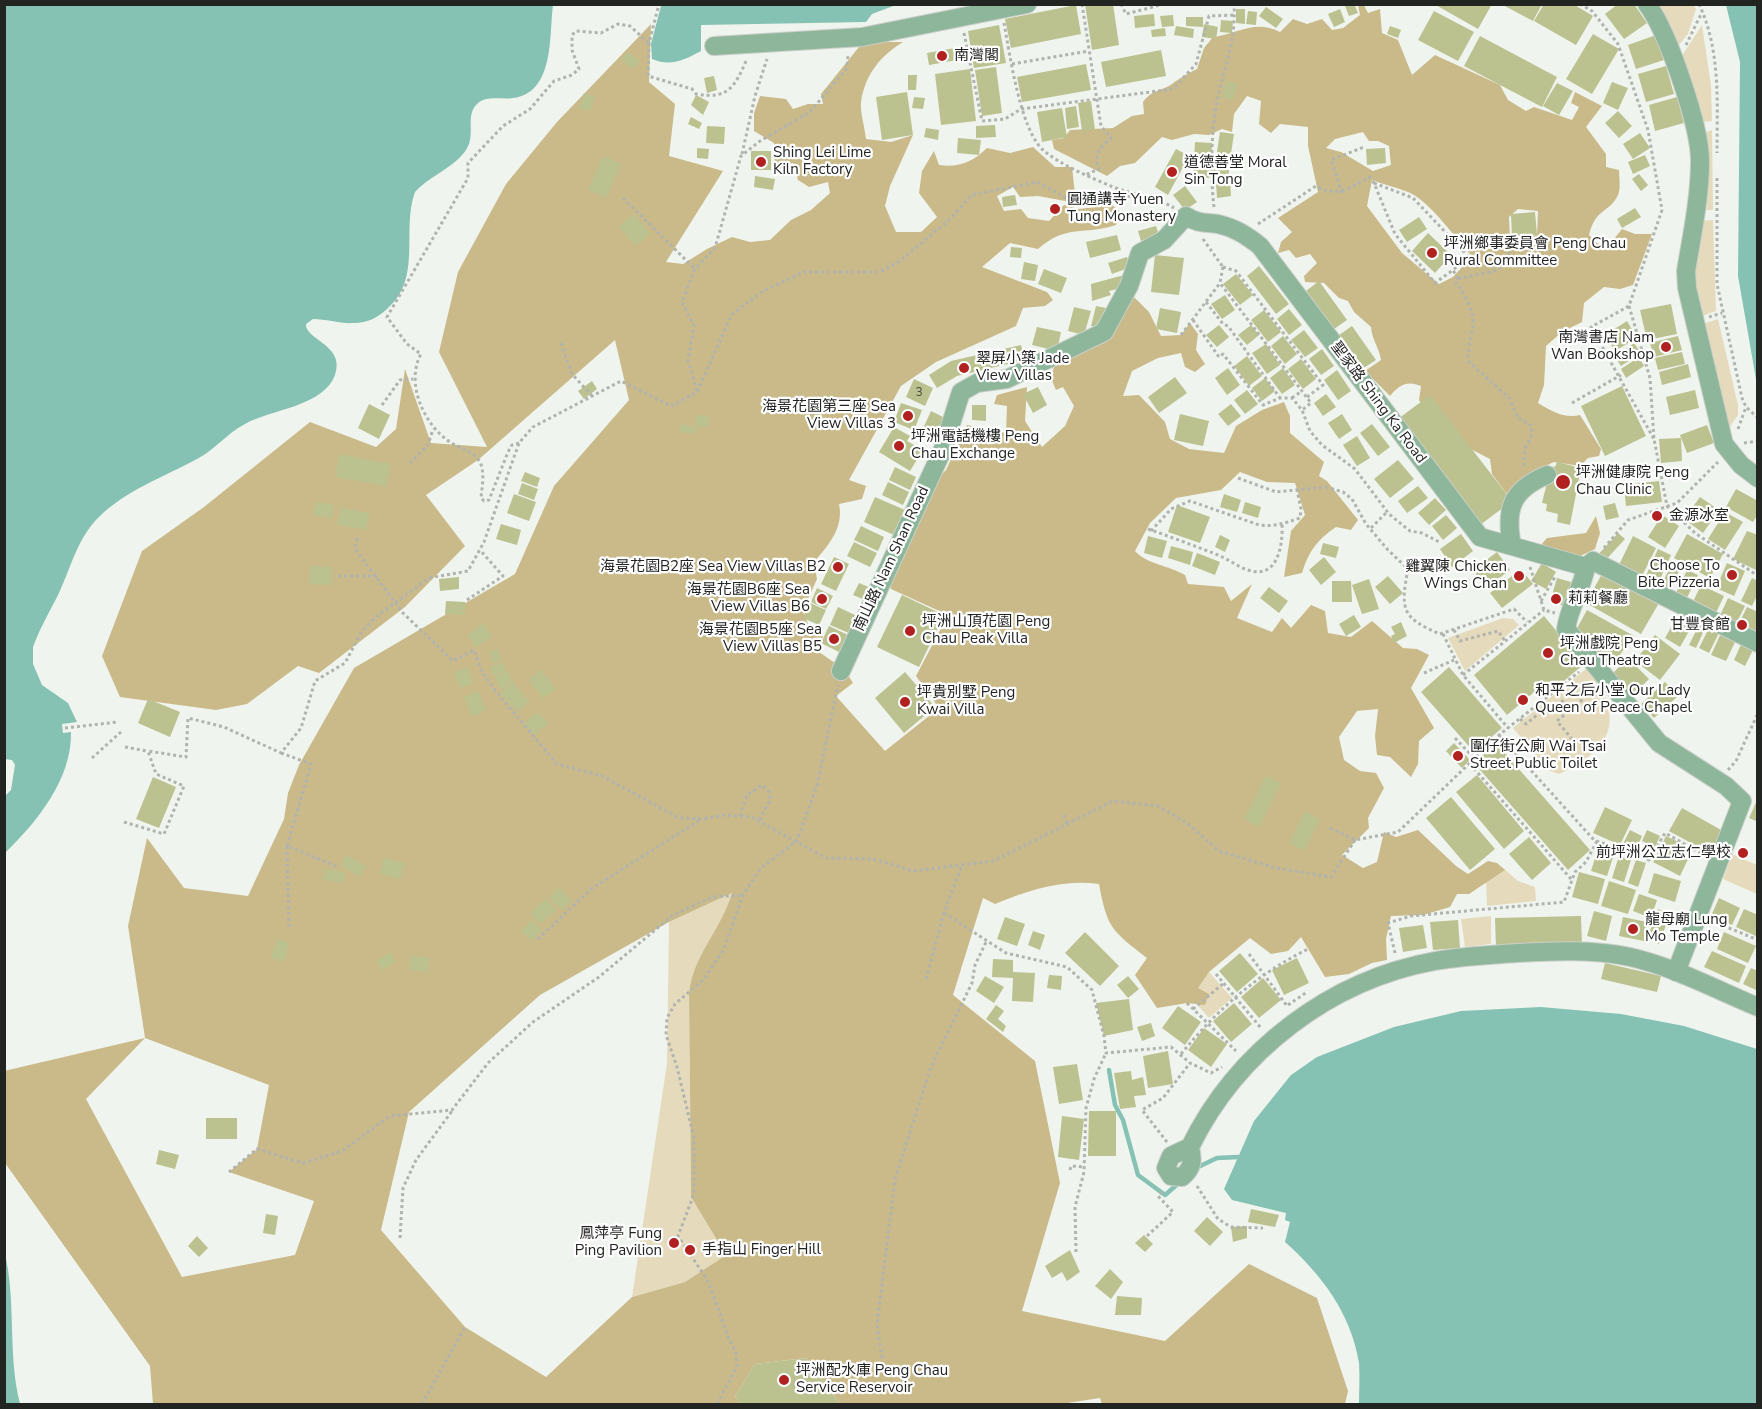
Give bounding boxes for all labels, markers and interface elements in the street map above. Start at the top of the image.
place label: 南灣閣 [954,47,999,65]
marker: 南灣閣 [935,49,949,63]
place label: Shing Lei Lime Kiln Factory [773,144,871,179]
place label: 道德善堂 Moral Sin Tong [1184,154,1287,189]
marker: Shing Lei Lime Kiln Factory [754,155,768,169]
marker: 道德善堂 Moral Sin Tong [1165,165,1179,179]
place label: 圓通講寺 Yuen Tung Monastery [1067,191,1176,226]
marker: 圓通講寺 Yuen Tung Monastery [1048,202,1062,216]
place label: 坪洲鄉事委員會 Peng Chau Rural Committee [1444,235,1626,270]
marker: 坪洲鄉事委員會 Peng Chau Rural Committee [1425,246,1439,260]
place label: 南灣書店 Nam Wan Bookshop [1551,329,1654,364]
street label: 聖家路 Shing Ka Road [1326,339,1430,467]
marker: 南灣書店 Nam Wan Bookshop [1659,340,1673,354]
place label: 翠屏小築 Jade View Villas [976,350,1069,385]
marker: 翠屏小築 Jade View Villas [957,361,971,375]
house number: 3 [915,386,923,400]
place label: 海景花園第三座 Sea View Villas 3 [762,398,896,433]
marker: 海景花園第三座 Sea View Villas 3 [901,409,915,423]
place label: 坪洲電話機樓 Peng Chau Exchange [911,428,1039,463]
marker: 坪洲電話機樓 Peng Chau Exchange [892,439,906,453]
place label: 坪洲健康院 Peng Chau Clinic [1576,464,1689,499]
marker: 坪洲健康院 Peng Chau Clinic [1554,473,1572,491]
street label: 南山路 Nam Shan Road [851,484,933,634]
place label: 金源冰室 [1669,507,1729,525]
marker: 金源冰室 [1650,509,1664,523]
place label: Choose To Bite Pizzeria [1638,557,1720,592]
place label: 海景花園B2座 Sea View Villas B2 [600,558,826,576]
place label: 雞翼陳 Chicken Wings Chan [1405,558,1507,593]
marker: 海景花園B2座 Sea View Villas B2 [831,560,845,574]
marker: Choose To Bite Pizzeria [1725,568,1739,582]
marker: 雞翼陳 Chicken Wings Chan [1512,569,1526,583]
place label: 海景花園B6座 Sea View Villas B6 [687,581,810,616]
place label: 莉莉餐廳 [1568,590,1628,608]
marker: 海景花園B6座 Sea View Villas B6 [815,592,829,606]
marker: 莉莉餐廳 [1549,592,1563,606]
place label: 坪洲山頂花園 Peng Chau Peak Villa [922,613,1050,648]
place label: 甘豐食館 [1670,616,1730,634]
marker: 甘豐食館 [1735,618,1749,632]
place label: 海景花園B5座 Sea View Villas B5 [699,621,822,656]
marker: 坪洲山頂花園 Peng Chau Peak Villa [903,624,917,638]
marker: 海景花園B5座 Sea View Villas B5 [827,632,841,646]
place label: 坪洲戲院 Peng Chau Theatre [1560,635,1658,670]
marker: 坪洲戲院 Peng Chau Theatre [1541,646,1555,660]
place label: 和平之后小堂 Our Lady Queen of Peace Chapel [1535,682,1692,717]
place label: 坪貴別墅 Peng Kwai Villa [917,684,1015,719]
marker: 和平之后小堂 Our Lady Queen of Peace Chapel [1516,693,1530,707]
marker: 坪貴別墅 Peng Kwai Villa [898,695,912,709]
place label: 圍仔街公廁 Wai Tsai Street Public Toilet [1470,738,1606,773]
marker: 圍仔街公廁 Wai Tsai Street Public Toilet [1451,749,1465,763]
place label: 前坪洲公立志仁學校 [1596,844,1731,862]
marker: 前坪洲公立志仁學校 [1736,846,1750,860]
place label: 龍母廟 Lung Mo Temple [1645,911,1728,946]
marker: 龍母廟 Lung Mo Temple [1626,922,1640,936]
place label: 鳳萍亭 Fung Ping Pavilion [575,1225,662,1260]
marker: 鳳萍亭 Fung Ping Pavilion [667,1236,681,1250]
place label: 手指山 Finger Hill [702,1241,821,1259]
marker: 手指山 Finger Hill [683,1243,697,1257]
place label: 坪洲配水庫 Peng Chau Service Reservoir [796,1362,948,1397]
marker: 坪洲配水庫 Peng Chau Service Reservoir [777,1373,791,1387]

